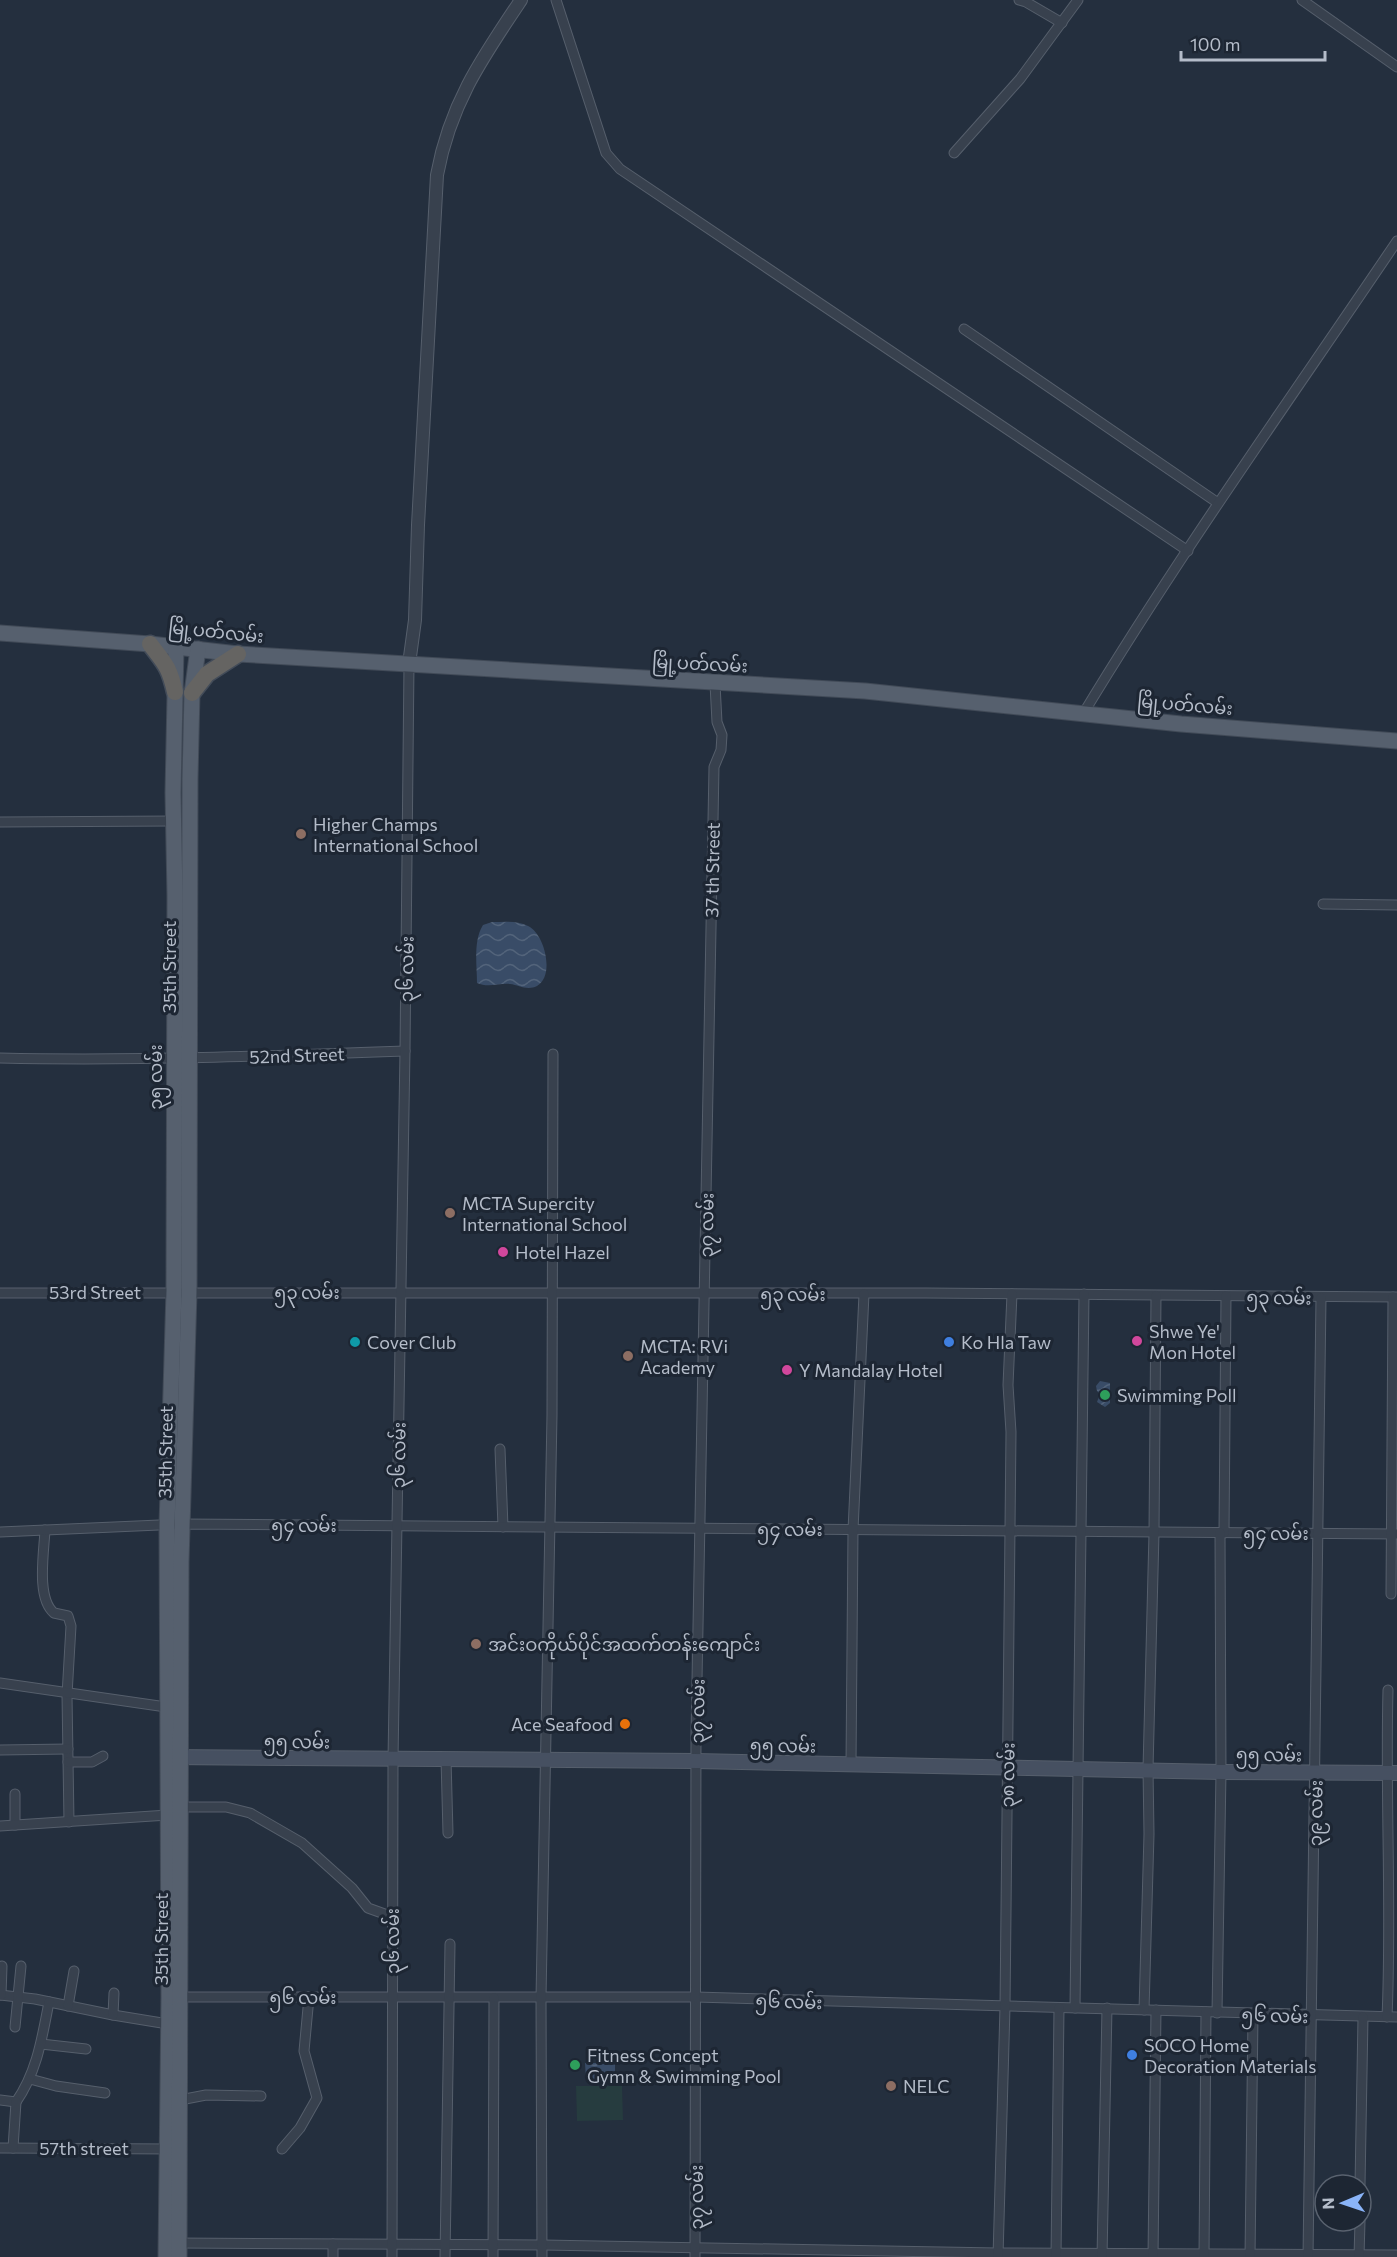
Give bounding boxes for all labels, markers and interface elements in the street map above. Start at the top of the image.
scale bar [1181,24,1325,62]
text: 100 m [1190,33,1240,55]
street label: မြို့ပတ်လမ်း [167,613,265,652]
street label: မြို့ပတ်လမ်း [651,648,749,681]
street label: မြို့ပတ်လမ်း [1136,687,1234,724]
place label: Higher Champs International School [313,813,478,856]
street label: 37 th Street [700,822,724,918]
marker: Higher Champs International School [294,827,308,841]
street label: 35th Street [158,921,180,1013]
street label: ၃၆ လမ်း [393,936,423,1002]
street label: 52nd Street [249,1042,345,1068]
street label: ၃၅ လမ်း [143,1044,171,1110]
place label: MCTA Supercity International School [462,1192,627,1235]
street label: ၃၇ လမ်း [693,1192,723,1258]
marker: MCTA Supercity International School [443,1206,457,1220]
place label: Hotel Hazel [515,1241,610,1263]
marker: Hotel Hazel [496,1245,510,1259]
street label: ၅၃ လမ်း [274,1280,340,1308]
street label: 53rd Street [49,1281,141,1303]
street label: ၅၃ လမ်း [760,1282,826,1310]
street label: ၅၃ လမ်း [1246,1284,1312,1314]
place label: Shwe Ye' Mon Hotel [1149,1320,1236,1363]
place label: Cover Club [367,1331,456,1353]
place label: Ko Hla Taw [961,1331,1051,1353]
marker: Shwe Ye' Mon Hotel [1130,1334,1144,1348]
marker: Cover Club [348,1335,362,1349]
place label: MCTA: RVi Academy [640,1335,728,1378]
marker: Ko Hla Taw [942,1335,956,1349]
marker: MCTA: RVi Academy [621,1349,635,1363]
place label: Y Mandalay Hotel [799,1359,943,1381]
marker: Y Mandalay Hotel [780,1363,794,1377]
place label: Swimming Poll [1117,1384,1237,1406]
marker: Swimming Poll [1098,1388,1112,1402]
street label: 35th Street [153,1405,177,1499]
street label: ၃၆ လမ်း [385,1422,415,1488]
street label: ၅၄ လမ်း [271,1513,337,1541]
street label: ၅၄ လမ်း [757,1517,823,1545]
street label: ၅၄ လမ်း [1243,1521,1309,1549]
place label: အင်းဝကိုယ်ပိုင်အထက်တန်းကျောင်း [488,1631,760,1660]
marker: အင်းဝကိုယ်ပိုင်အထက်တန်းကျောင်း [469,1637,483,1651]
street label: ၃၇ လမ်း [684,1678,714,1744]
place label: Ace Seafood [511,1713,613,1735]
marker: Ace Seafood [618,1717,632,1731]
street label: ၅၅ လမ်း [264,1728,330,1758]
street label: ၅၅ လမ်း [750,1732,816,1762]
street label: ၅၅ လမ်း [1236,1741,1302,1771]
street label: ၃၈ လမ်း [994,1742,1024,1808]
street label: ၃၉ လမ်း [1302,1780,1332,1846]
street label: 35th Street [150,1893,172,1985]
street label: ၃၆ လမ်း [380,1908,408,1974]
street label: ၅၆ လမ်း [269,1985,337,2013]
street label: ၅၆ လမ်း [755,1988,823,2018]
street label: ၅၆ လမ်း [1241,2002,1309,2032]
place label: SOCO Home Decoration Materials [1144,2034,1317,2077]
place label: Fitness Concept Gymn & Swimming Pool [587,2044,781,2087]
marker: SOCO Home Decoration Materials [1125,2048,1139,2062]
marker: Fitness Concept Gymn & Swimming Pool [568,2058,582,2072]
place label: NELC [903,2075,950,2097]
marker: NELC [884,2079,898,2093]
street label: 57th street [39,2137,129,2159]
street label: ၃၇ လမ်း [684,2165,712,2229]
north arrow [1313,2173,1373,2233]
text: N [1318,2197,1337,2210]

